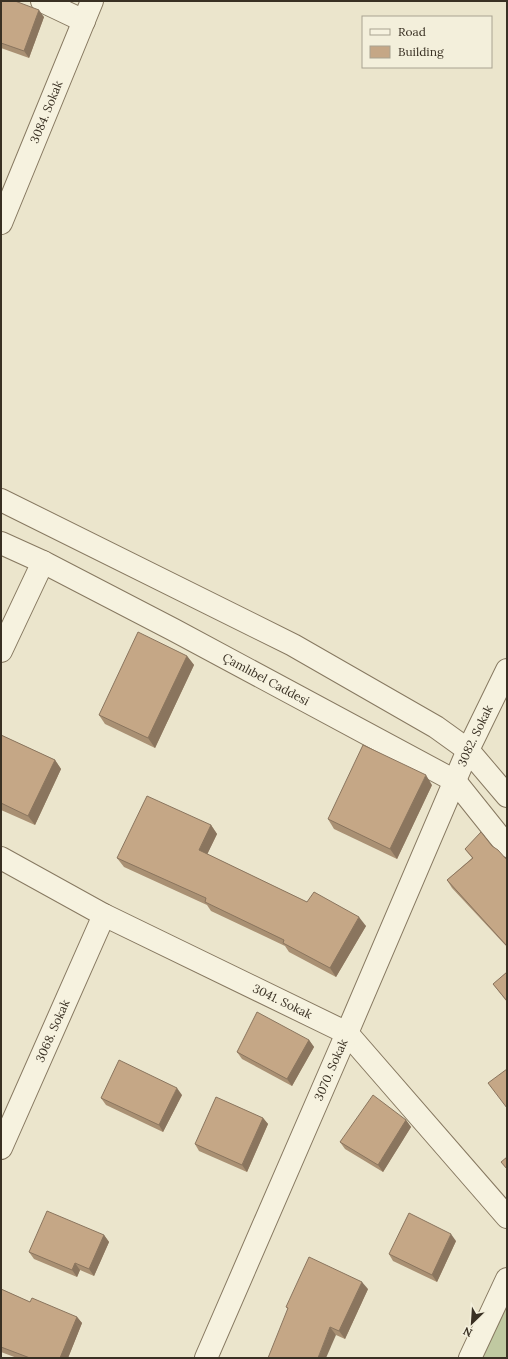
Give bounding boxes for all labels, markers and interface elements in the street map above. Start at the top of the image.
legend [362,16,492,68]
text: Road [398,24,426,39]
text: Building [398,44,444,59]
street label: 3084. Sokak [27,78,66,145]
street label: Çamlıbel Caddesi [220,650,312,708]
street label: 3082. Sokak [454,702,496,769]
street label: 3041. Sokak [250,980,315,1022]
street label: 3068. Sokak [32,997,73,1064]
street label: 3070. Sokak [311,1036,351,1103]
north arrow [452,1303,492,1343]
text: N [461,1324,475,1340]

